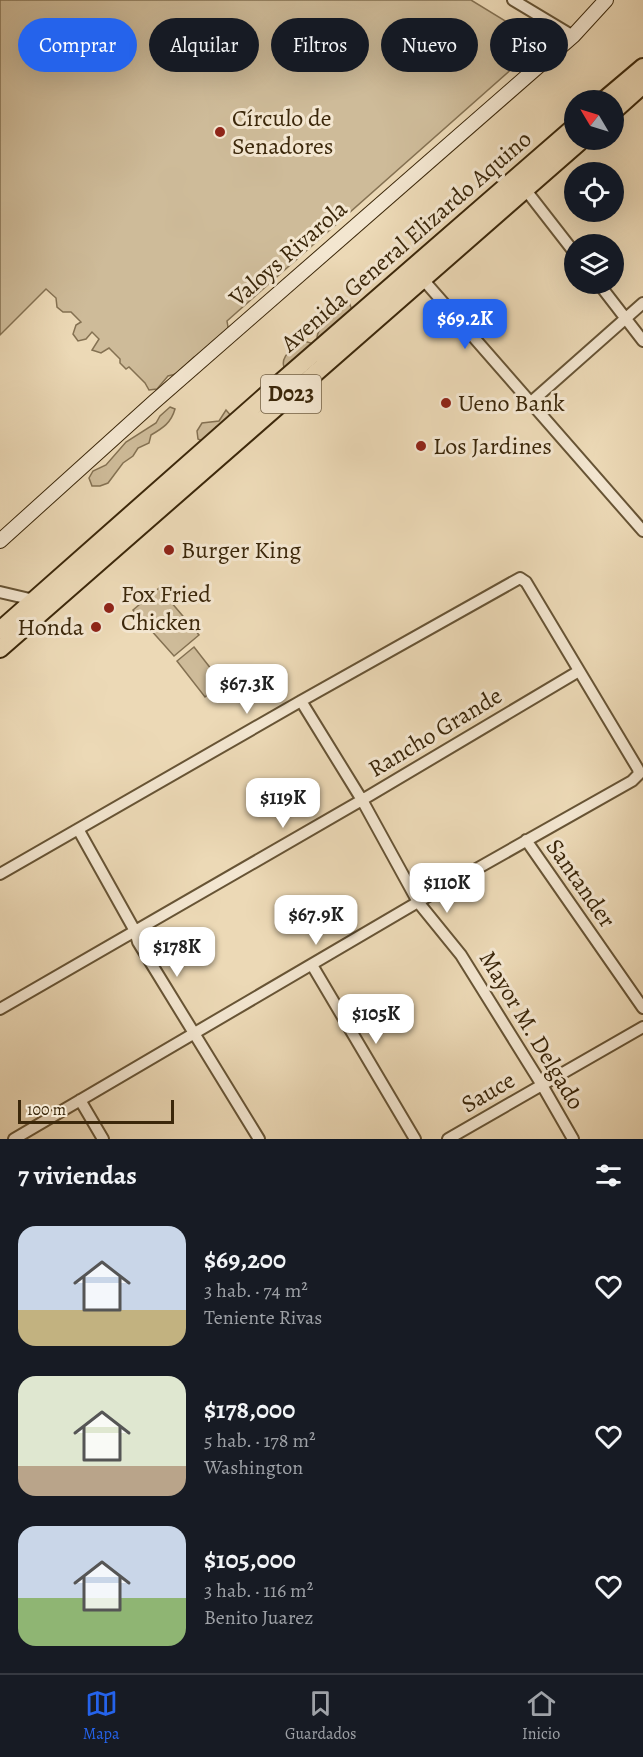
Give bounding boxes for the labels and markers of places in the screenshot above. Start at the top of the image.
place label: Círculo de Senadores [232,102,334,162]
marker: Círculo de Senadores [213,125,227,139]
pin: $69.2K [416,299,514,350]
place label: Ueno Bank [458,387,565,419]
marker: Ueno Bank [439,396,453,410]
place label: Los Jardines [433,430,552,462]
marker: Los Jardines [414,439,428,453]
place label: Burger King [181,534,301,566]
marker: Burger King [162,543,176,557]
place label: Fox Fried Chicken [121,578,211,638]
marker: Fox Fried Chicken [102,601,116,615]
place label: Honda [17,611,85,643]
marker: Honda [89,620,103,634]
pin: $67.3K [198,664,296,715]
pin: $119K [241,778,325,829]
pin: $110K [405,863,489,914]
pin: $67.9K [267,895,365,946]
pin: $178K [135,927,219,978]
pin: $105K [334,994,418,1045]

